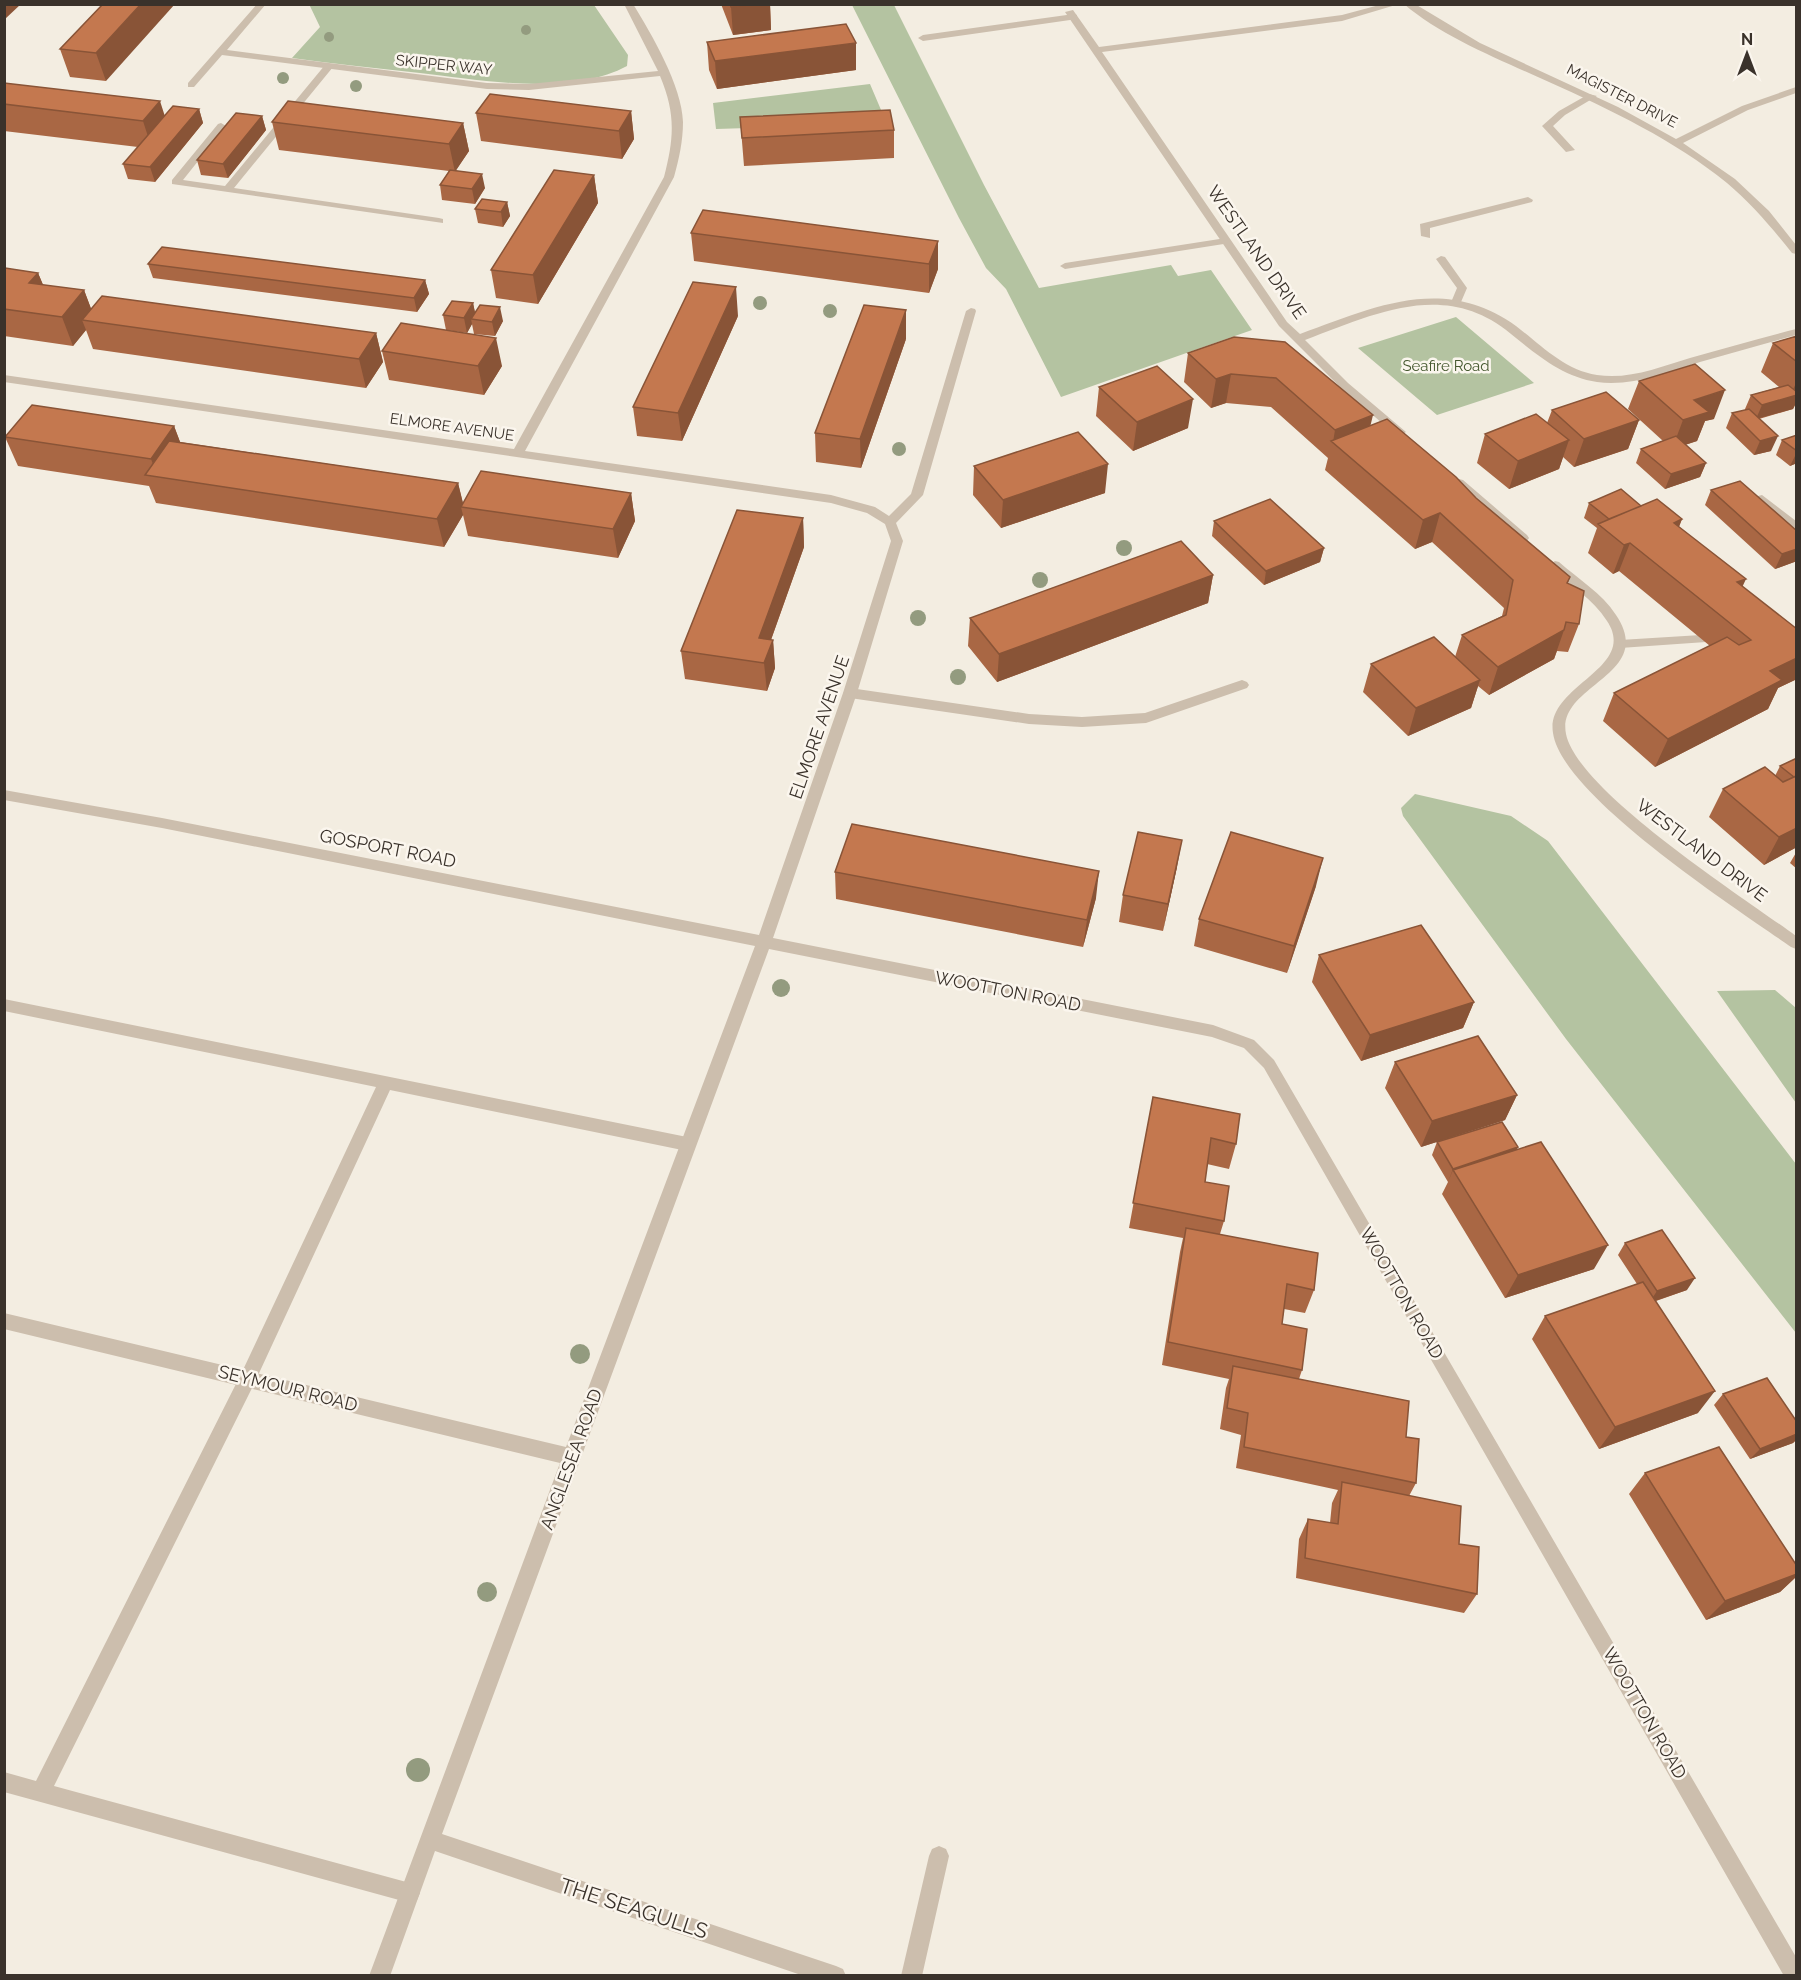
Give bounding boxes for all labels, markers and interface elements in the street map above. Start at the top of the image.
north arrow [1717,24,1777,84]
text: N [1741,30,1753,49]
street label: SKIPPER WAY [395,51,493,79]
street label: MAGISTER DRIVE [1564,60,1680,132]
street label: WESTLAND DRIVE [1203,181,1311,323]
park label: Seafire Road [1402,357,1490,375]
street label: ELMORE AVENUE [389,409,515,445]
street label: ELMORE AVENUE [785,653,853,801]
street label: WESTLAND DRIVE [1633,794,1771,906]
street label: GOSPORT ROAD [318,824,458,872]
street label: WOOTTON ROAD [933,967,1083,1015]
street label: WOOTTON ROAD [1356,1224,1448,1363]
street label: SEYMOUR ROAD [216,1361,360,1415]
street label: ANGLESEA ROAD [536,1386,606,1532]
street label: WOOTTON ROAD [1599,1644,1691,1783]
street label: THE SEAGULLS [557,1872,711,1944]

